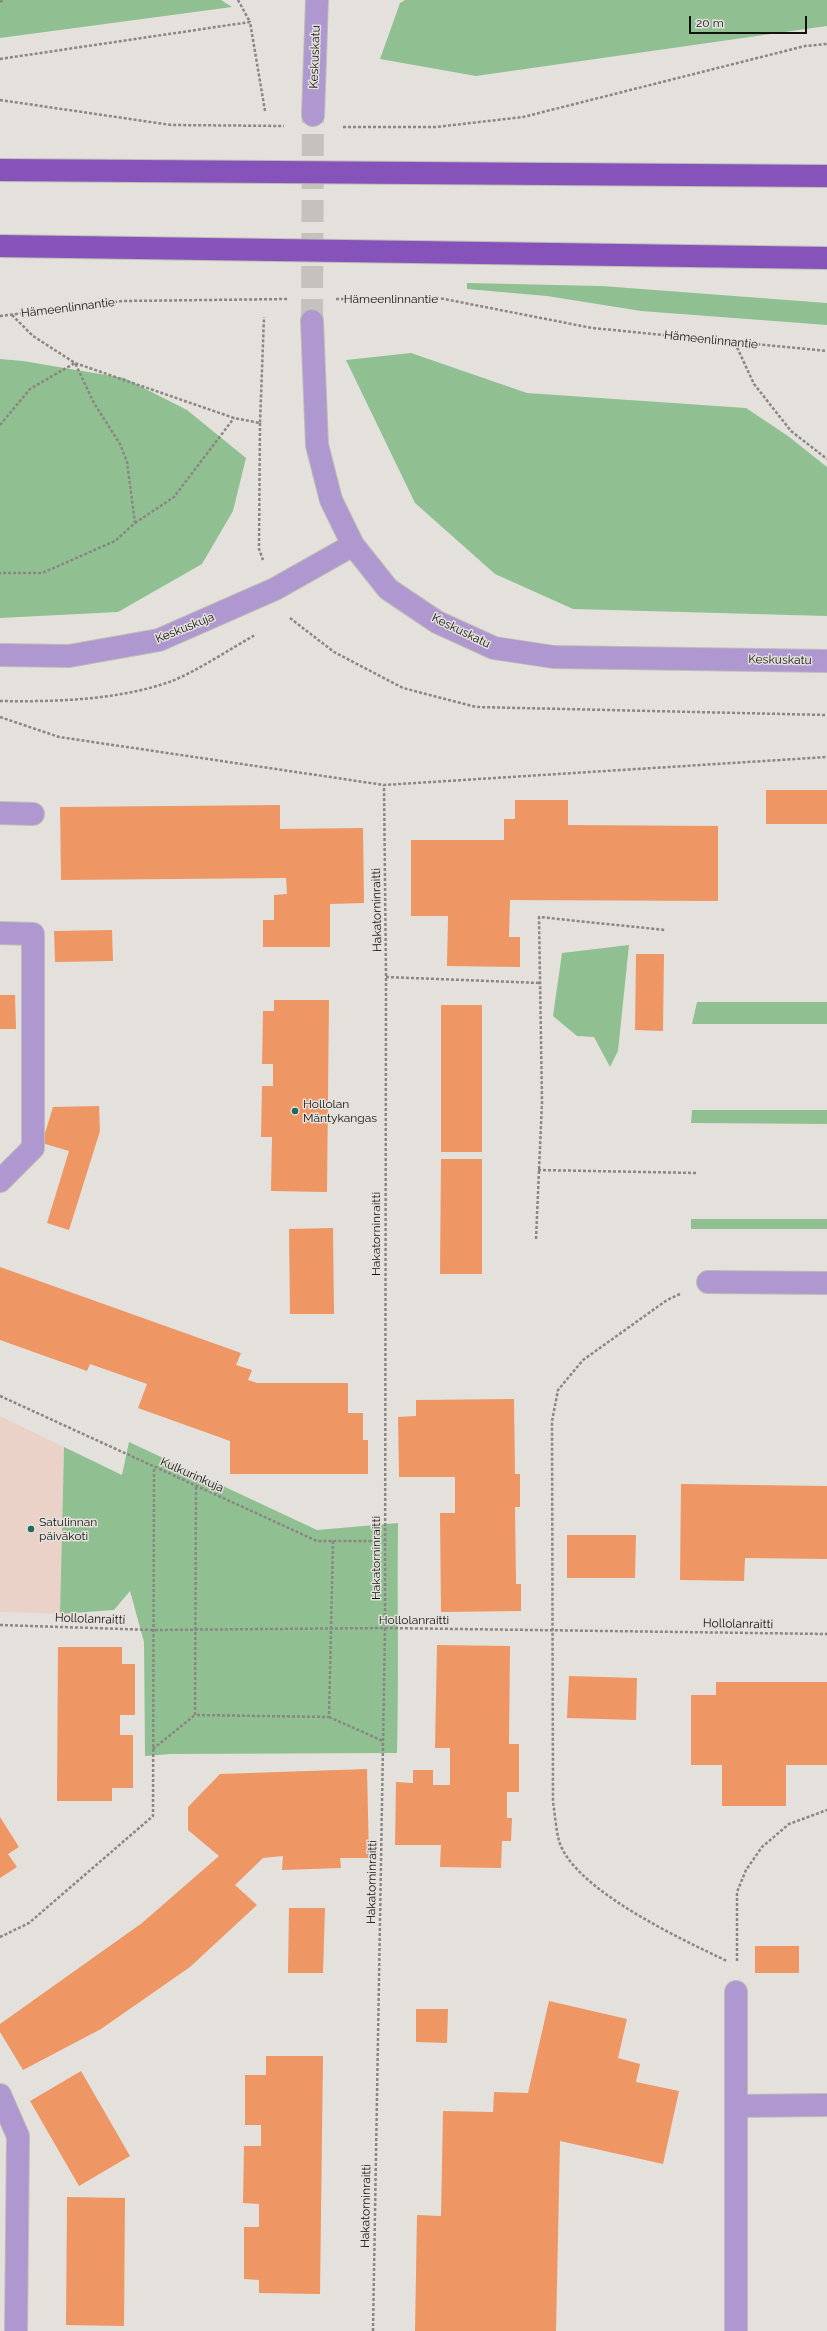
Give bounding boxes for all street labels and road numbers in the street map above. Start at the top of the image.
street label: Keskuskatu [307,25,323,89]
street label: Hämeenlinnantie [344,292,438,306]
street label: Hämeenlinnantie [20,295,116,321]
street label: Hämeenlinnantie [663,328,759,352]
street label: Keskuskuja [153,610,217,646]
street label: Keskuskatu [429,611,493,651]
street label: Keskuskatu [748,652,812,668]
street label: Hakatorninraitti [369,868,385,952]
street label: Hakatorninraitti [369,1192,383,1276]
street label: Kulkurinkuja [158,1455,226,1495]
street label: Hakatorninraitti [369,1516,383,1600]
street label: Hollolanraitti [55,1611,125,1627]
street label: Hollolanraitti [379,1613,449,1627]
street label: Hollolanraitti [703,1616,773,1632]
street label: Hakatorninraitti [364,1840,380,1924]
street label: Hakatorninraitti [358,2164,374,2248]

